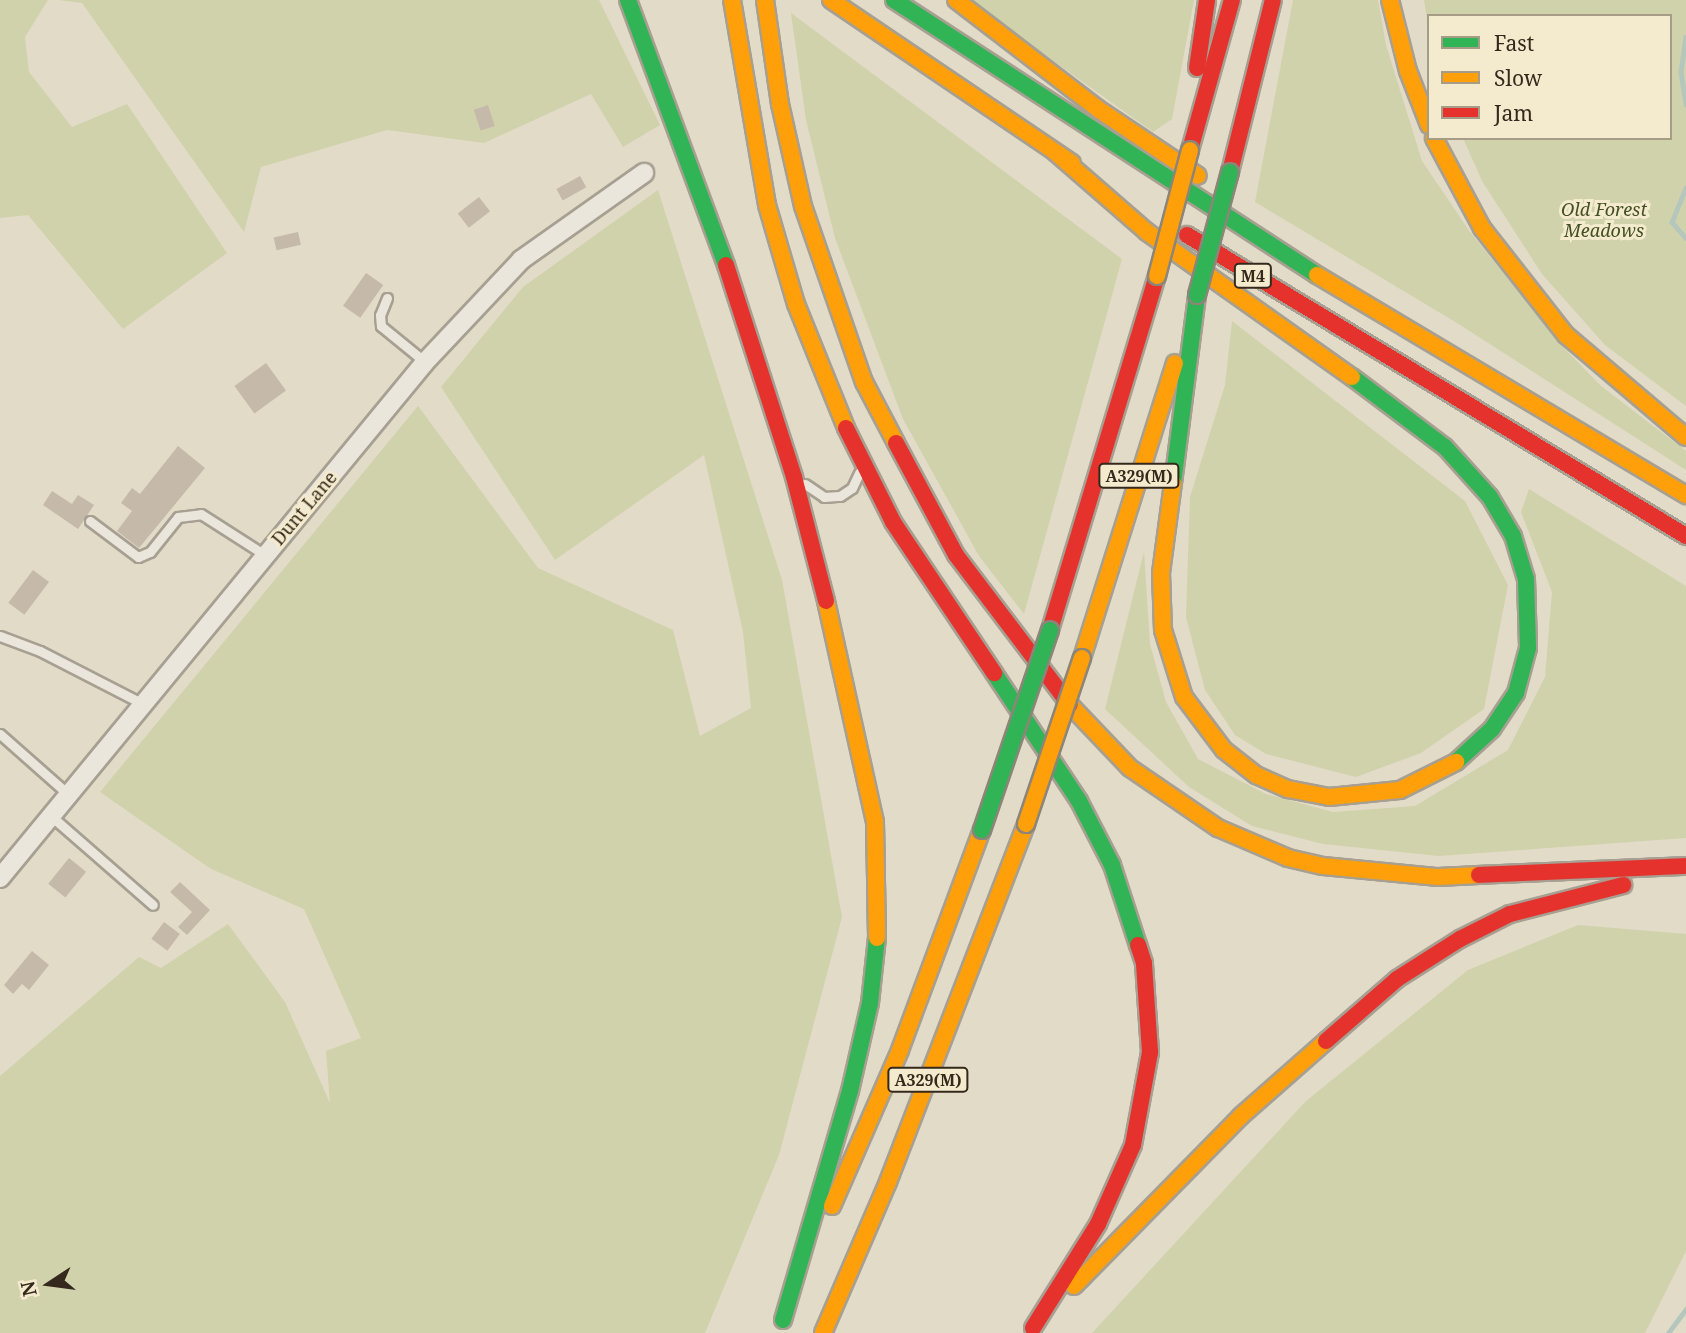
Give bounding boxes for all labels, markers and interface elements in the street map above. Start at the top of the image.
legend [1427,14,1672,140]
text: Fast [1494,29,1534,57]
text: Slow [1494,64,1542,92]
text: Jam [1494,99,1533,127]
park label: Old Forest Meadows [1561,199,1647,242]
road number: M4 [1234,264,1272,288]
road number: A329(M) [1097,463,1181,489]
street label: Dunt Lane [267,467,341,549]
road number: A329(M) [886,1068,970,1092]
north arrow [14,1249,84,1319]
text: N [14,1279,43,1299]

